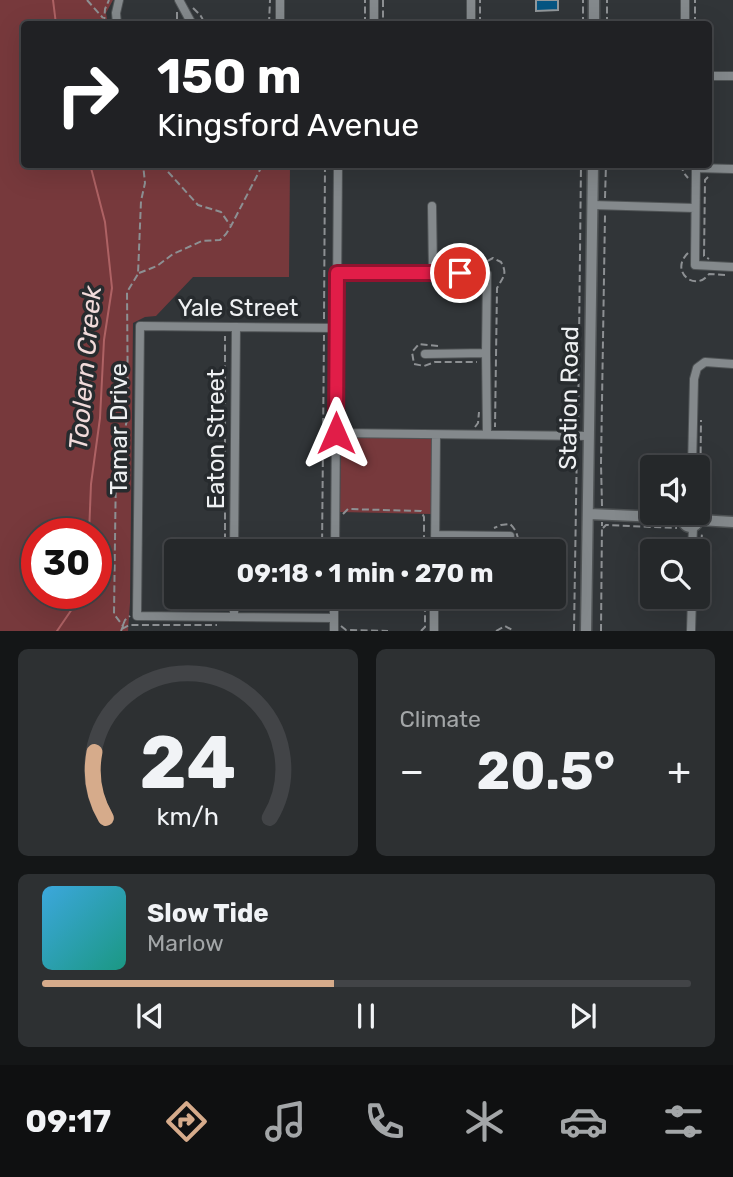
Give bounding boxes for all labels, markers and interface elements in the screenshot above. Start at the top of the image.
text: 150 m [157,47,302,105]
icon: right [42,49,133,140]
text: Kingsford Avenue [157,106,419,144]
pin [430,243,490,303]
icon: arrive [441,254,479,292]
water label: Toolern Creek [63,284,108,452]
street label: Yale Street [178,294,298,322]
street label: Station Road [554,326,584,470]
street label: Tamar Drive [105,363,133,495]
street label: Eaton Street [202,369,230,509]
position arrow [299,396,373,470]
map controls [640,455,710,609]
button: sound [640,455,710,525]
speed limit sign: 30 [21,518,112,609]
button: search [640,539,710,609]
text: 09:18 · 1 min · 270 m [236,558,494,589]
text: Climate [400,705,481,733]
text: 24 [139,721,236,807]
text: 20.5° [477,740,615,802]
text: − [400,748,424,794]
text: + [667,748,691,794]
text: km/h [157,802,219,831]
text: Slow Tide [147,898,269,929]
text: Marlow [147,929,224,957]
icon: previous [131,997,169,1035]
icon: pause [347,997,385,1035]
icon: next [564,997,602,1035]
icon: directions [162,1097,211,1146]
icon: music [261,1097,310,1146]
icon: phone [360,1097,409,1146]
icon: climate [460,1097,509,1146]
icon: car [559,1097,608,1146]
icon: filters [659,1097,708,1146]
text: 09:17 [25,1102,111,1140]

